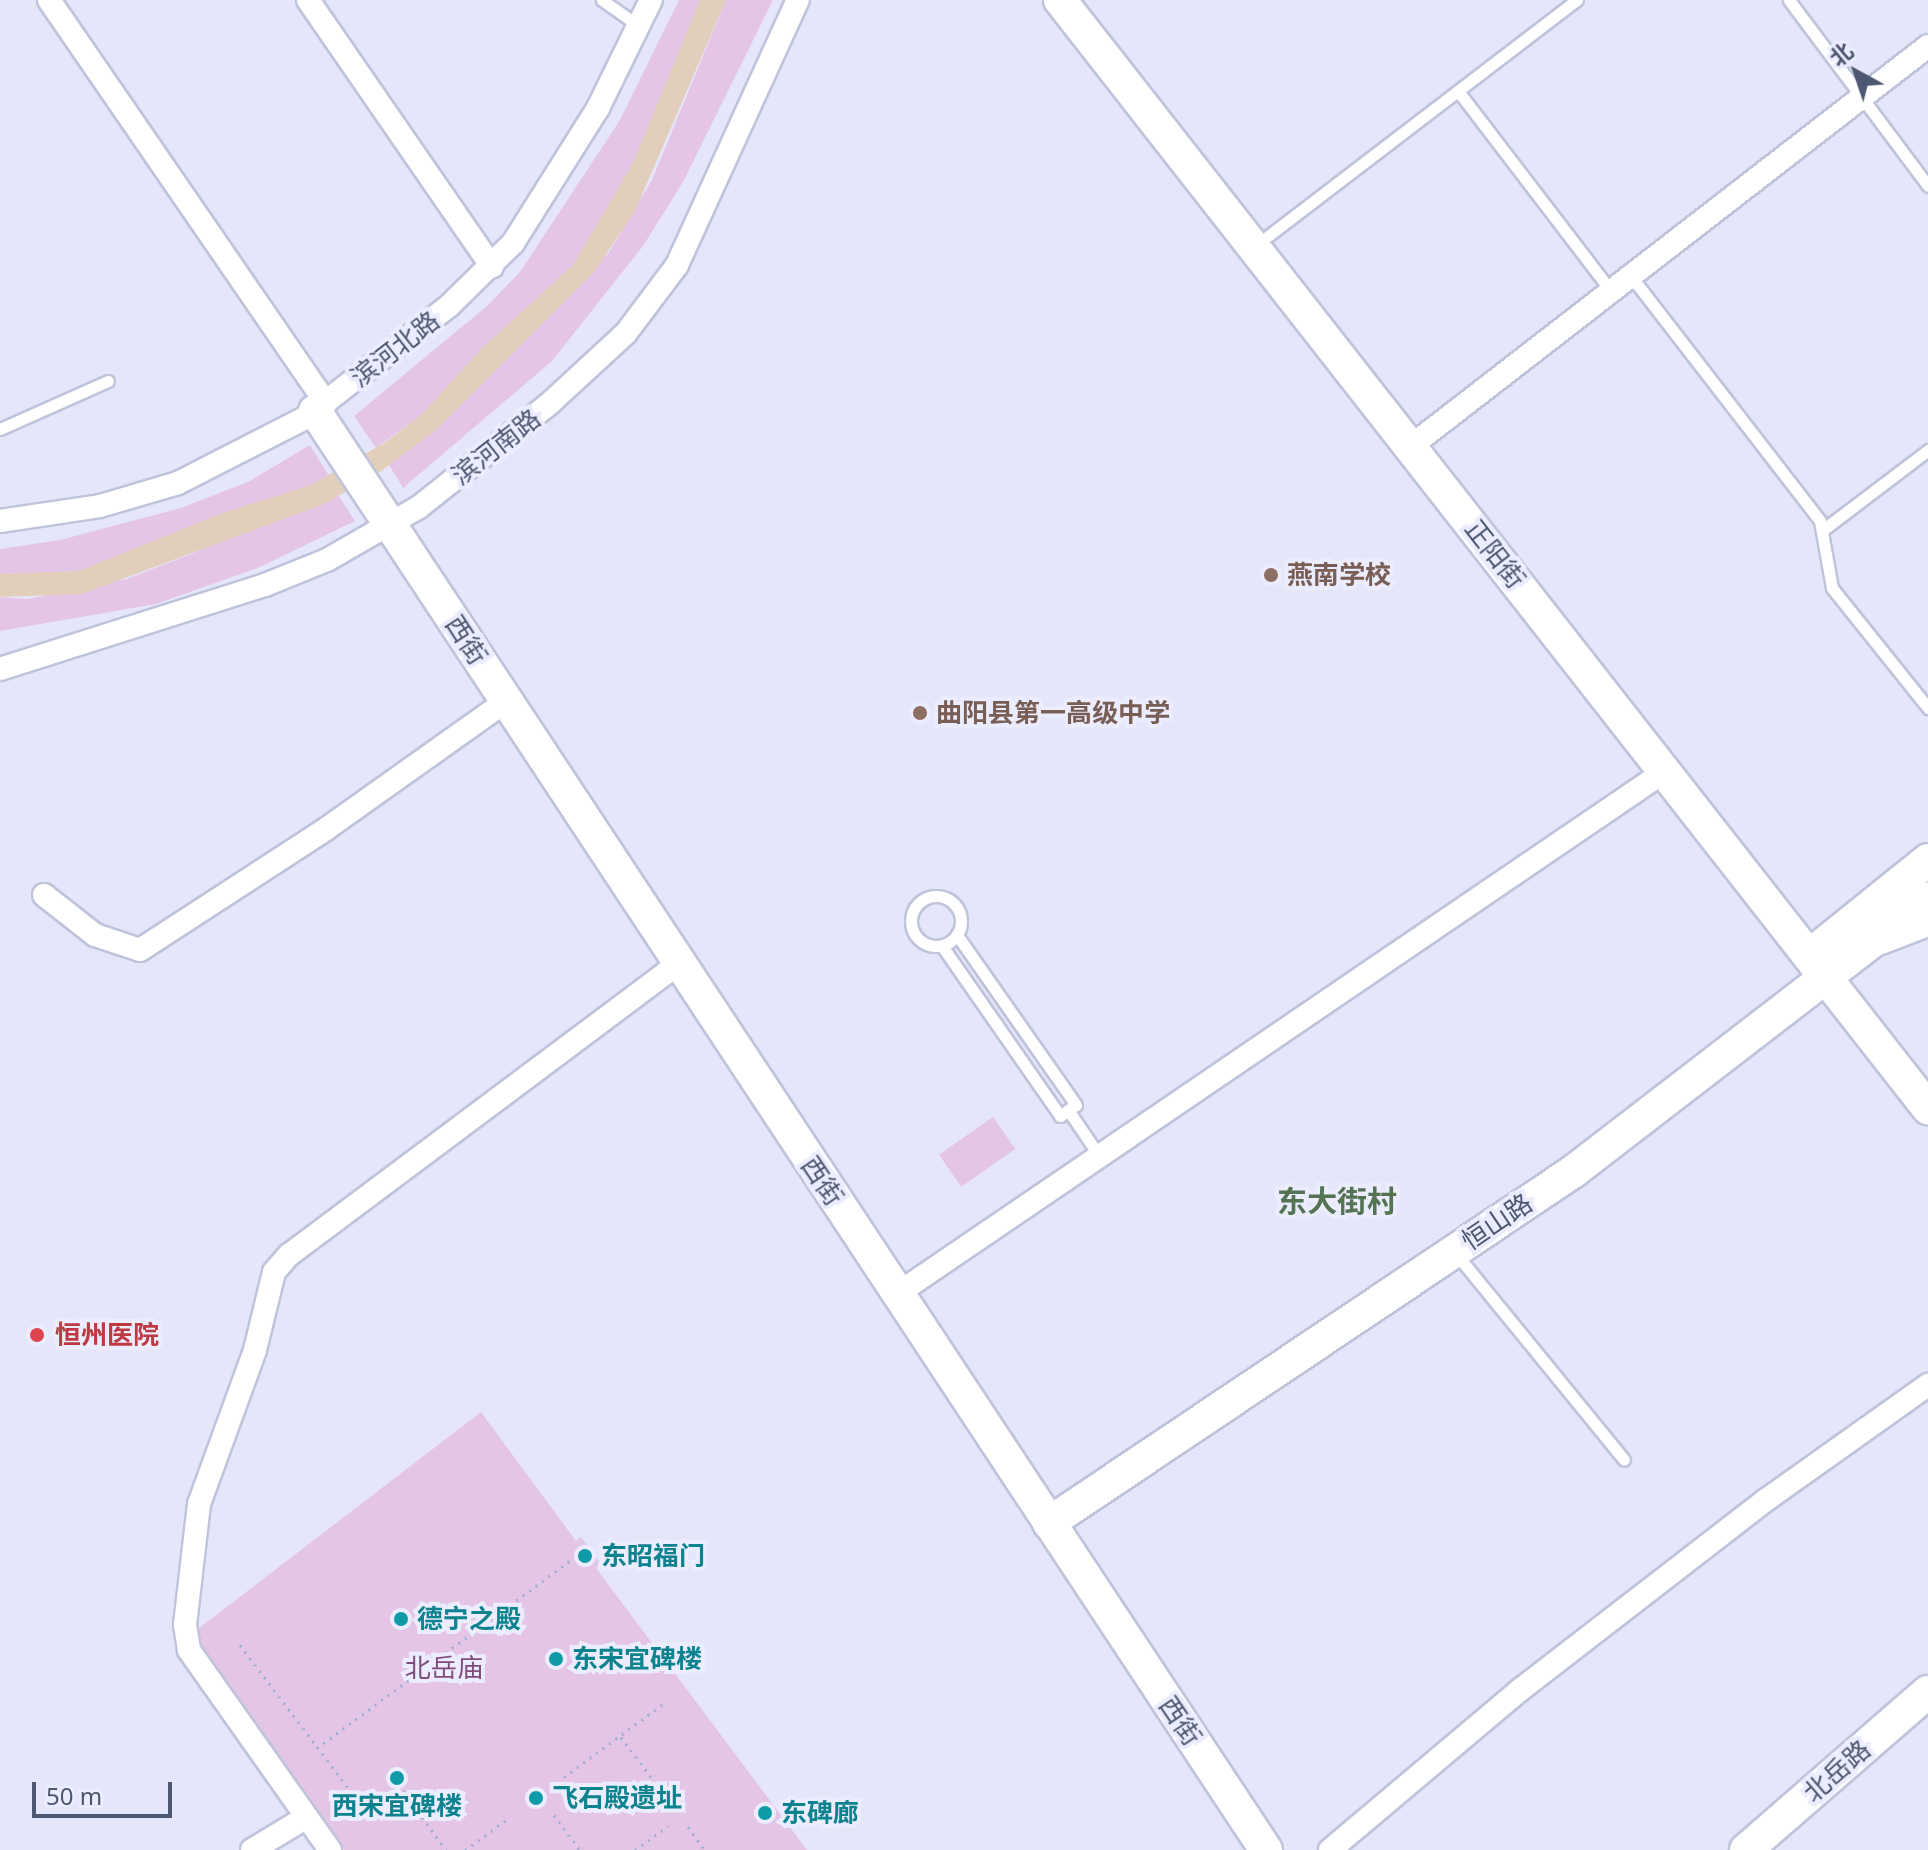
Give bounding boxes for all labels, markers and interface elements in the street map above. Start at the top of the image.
north arrow [1816,32,1896,112]
text: 北 [1822,35,1859,72]
street label: 滨河北路 [344,305,446,393]
street label: 滨河南路 [445,403,547,491]
street label: 正阳街 [1459,514,1531,594]
place label: 燕南学校 [1287,559,1391,591]
marker: 燕南学校 [1262,566,1280,584]
street label: 西街 [439,610,493,670]
place label: 曲阳县第一高级中学 [936,697,1170,729]
marker: 曲阳县第一高级中学 [911,704,929,722]
street label: 西街 [795,1151,849,1211]
district label: 东大街村 [1277,1183,1397,1219]
street label: 恒山路 [1456,1187,1538,1257]
place label: 恒州医院 [55,1319,159,1351]
marker: 恒州医院 [26,1324,48,1346]
place label: 东昭福门 [601,1540,705,1572]
marker: 东昭福门 [576,1547,594,1565]
place label: 德宁之殿 [417,1603,521,1635]
marker: 德宁之殿 [392,1610,410,1628]
place label: 东宋宜碑楼 [572,1643,702,1675]
marker: 东宋宜碑楼 [547,1650,565,1668]
park label: 北岳庙 [405,1652,483,1684]
street label: 西街 [1153,1691,1207,1751]
street label: 北岳路 [1797,1734,1877,1808]
scale bar [36,1766,176,1816]
marker: 西宋宜碑楼 [388,1769,406,1787]
text: 50 m [46,1779,102,1812]
place label: 飞石殿遗址 [552,1782,682,1814]
marker: 飞石殿遗址 [527,1789,545,1807]
place label: 西宋宜碑楼 [332,1790,462,1822]
place label: 东碑廊 [781,1797,859,1829]
marker: 东碑廊 [756,1804,774,1822]

